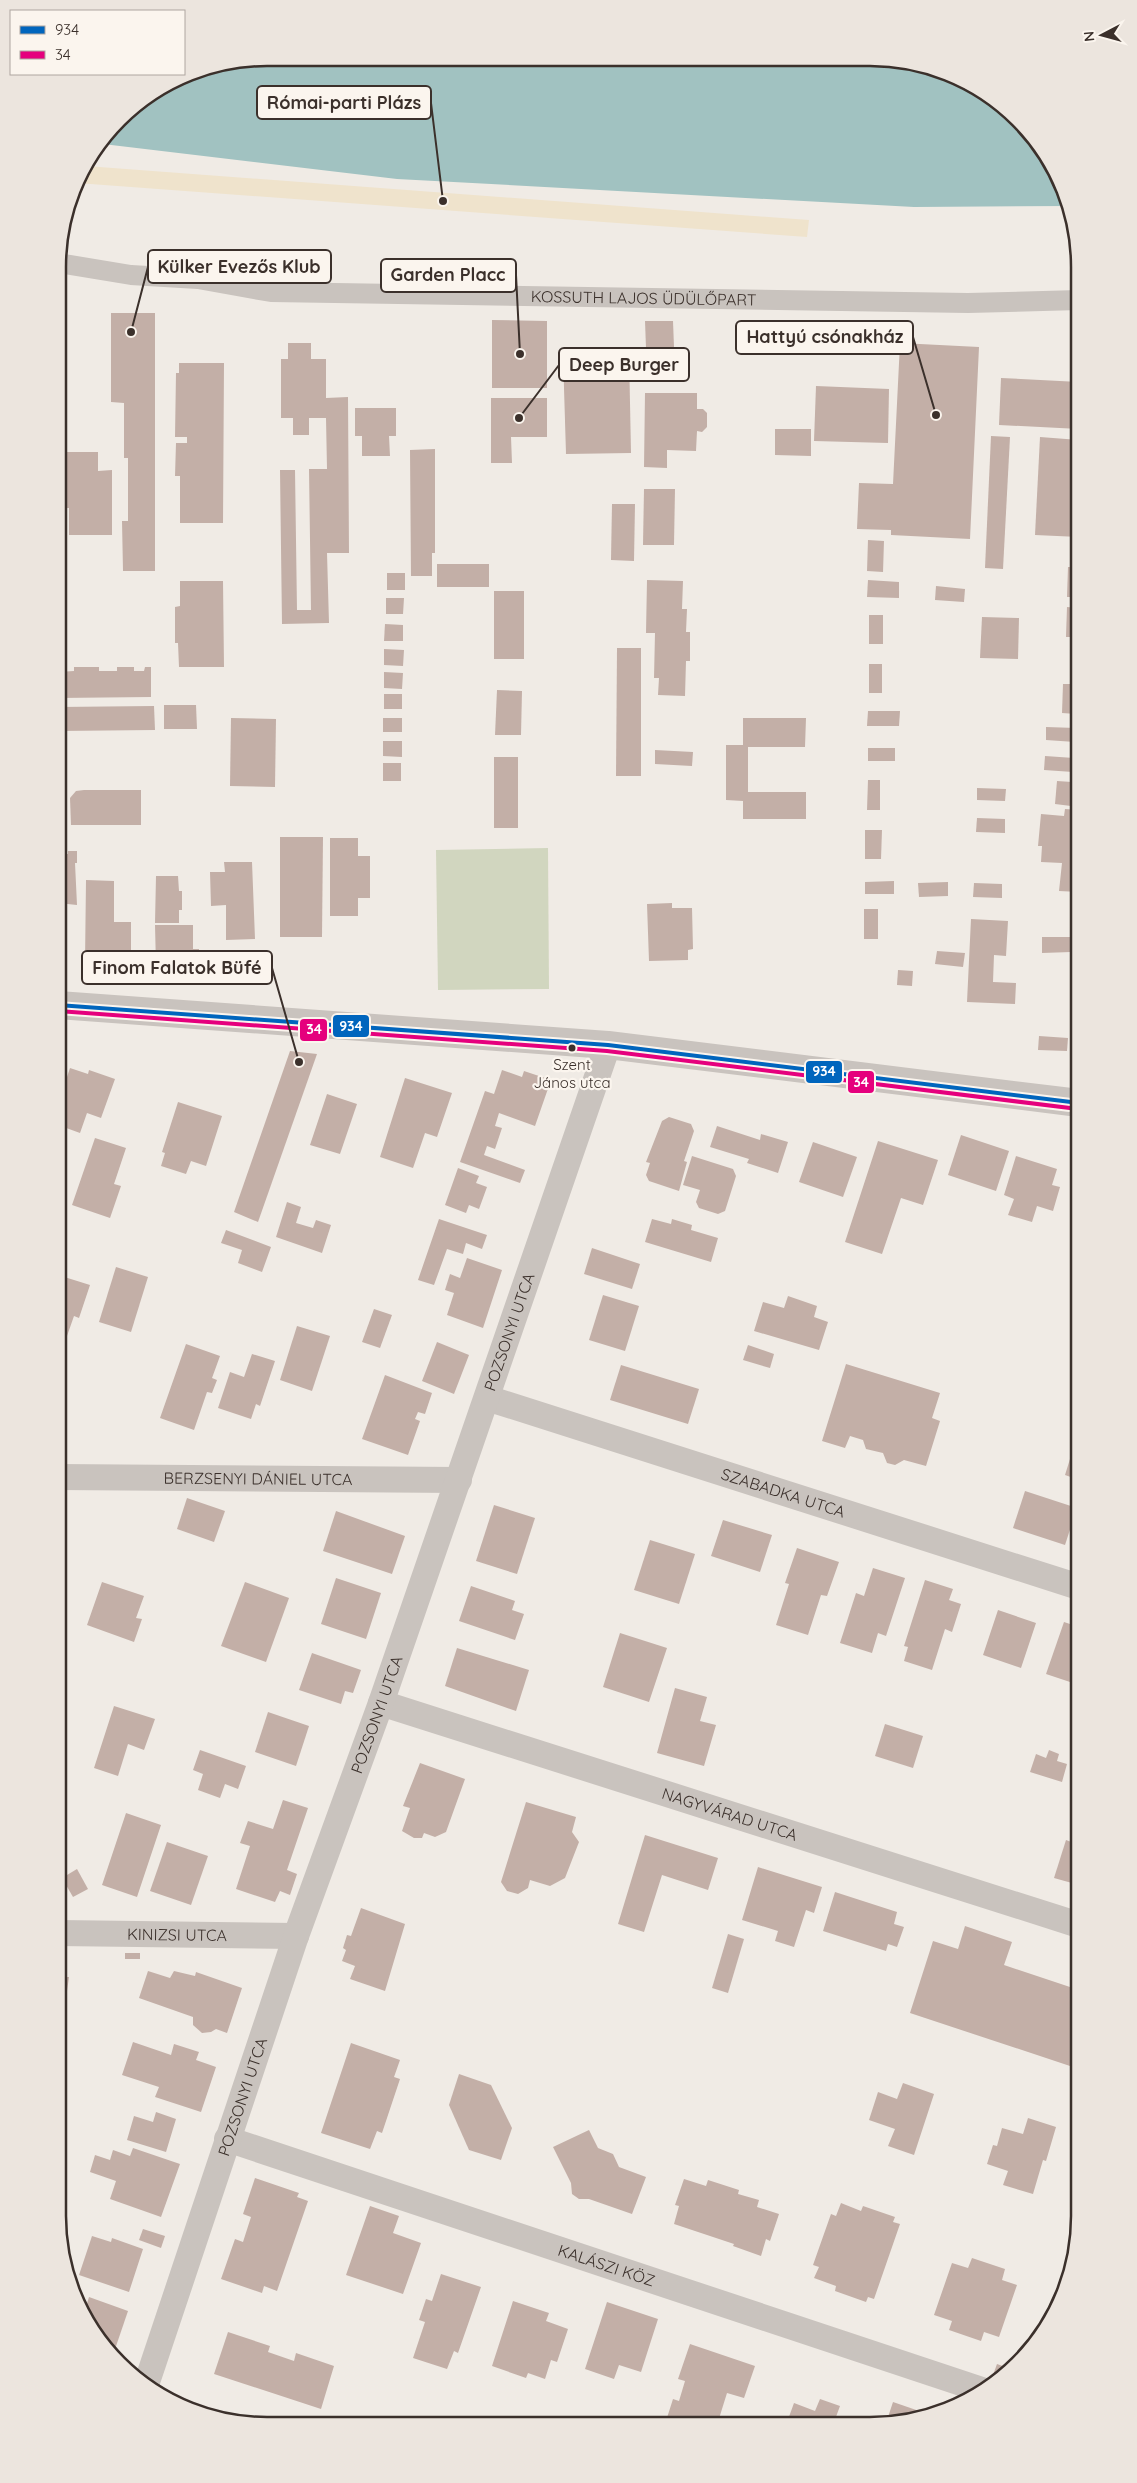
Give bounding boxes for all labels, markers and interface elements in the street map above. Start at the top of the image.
legend [10,10,185,75]
north arrow [1077,10,1127,60]
text: 934 [55,20,79,39]
text: N [1080,30,1099,42]
text: 34 [55,45,71,64]
callout: Római-parti Plázs [257,86,431,119]
text: Római-parti Plázs [267,91,421,114]
callout: Külker Evezős Klub [148,250,331,283]
text: Külker Evezős Klub [157,255,321,278]
callout: Garden Placc [381,259,516,292]
text: Garden Placc [391,263,505,286]
street label: KOSSUTH LAJOS ÜDÜLŐPART [531,286,757,310]
callout: Hattyú csónakház [736,321,913,354]
text: Hattyú csónakház [746,325,904,348]
callout: Deep Burger [559,348,689,381]
text: Deep Burger [569,353,679,376]
callout: Finom Falatok Büfé [82,951,272,984]
text: Finom Falatok Büfé [92,956,262,979]
line badge: 934 [332,1014,370,1038]
text: 934 [339,1017,363,1035]
line badge: 34 [299,1018,328,1042]
text: 34 [306,1020,322,1038]
marker: Szent János utca [567,1043,577,1053]
place label: Szent János utca [534,1055,610,1092]
line badge: 934 [805,1060,843,1084]
text: 934 [812,1062,836,1080]
line badge: 34 [847,1070,875,1094]
text: 34 [853,1073,869,1091]
street label: POZSONYI UTCA [479,1270,539,1394]
street label: SZABADKA UTCA [719,1463,848,1522]
street label: BERZSENYI DÁNIEL UTCA [164,1468,352,1489]
street label: POZSONYI UTCA [346,1653,407,1776]
street label: NAGYVÁRAD UTCA [659,1783,800,1845]
street label: KINIZSI UTCA [127,1924,227,1945]
street label: POZSONYI UTCA [213,2035,271,2159]
street label: KALÁSZI KÖZ [555,2240,658,2291]

